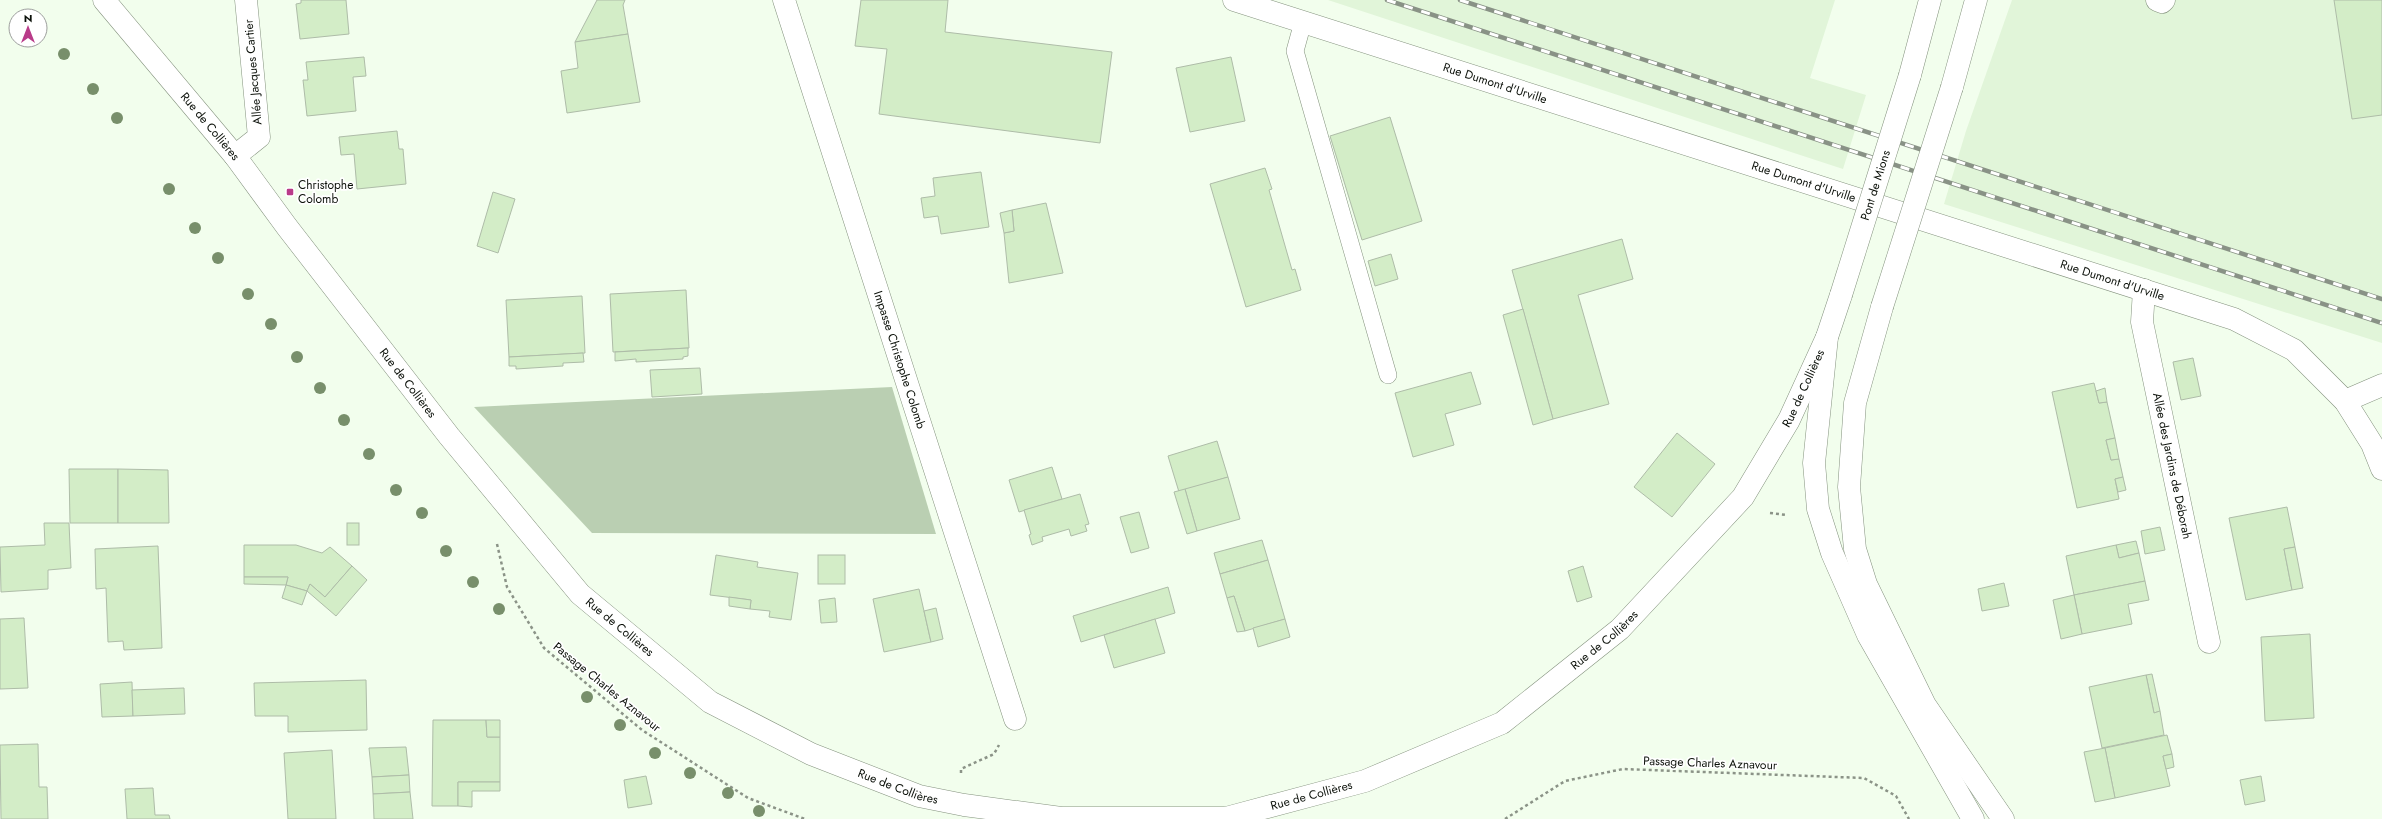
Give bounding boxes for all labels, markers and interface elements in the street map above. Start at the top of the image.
north arrow [8,8,48,48]
text: N [24,10,32,26]
street label: Allée Jacques Cartier [239,18,267,126]
street label: Rue Dumont d'Urville [1441,58,1549,108]
street label: Rue de Collières [176,88,244,164]
street label: Pont de Mions [1856,148,1895,223]
street label: Rue Dumont d'Urville [1749,157,1858,207]
place label: Christophe Colomb [298,176,353,208]
marker: Christophe Colomb [285,187,295,197]
street label: Rue Dumont d'Urville [2058,255,2167,305]
street label: Impasse Christophe Colomb [869,289,930,431]
street label: Rue de Collières [375,344,441,422]
street label: Rue de Collières [1778,346,1829,431]
street label: Allée des Jardins de Déborah [2148,391,2196,541]
street label: Rue de Collières [582,593,658,661]
street label: Rue de Collières [1567,606,1642,674]
street label: Passage Charles Aznavour [549,638,665,737]
street label: Passage Charles Aznavour [1643,752,1778,774]
street label: Rue de Collières [855,764,940,809]
street label: Rue de Collières [1268,776,1354,815]

